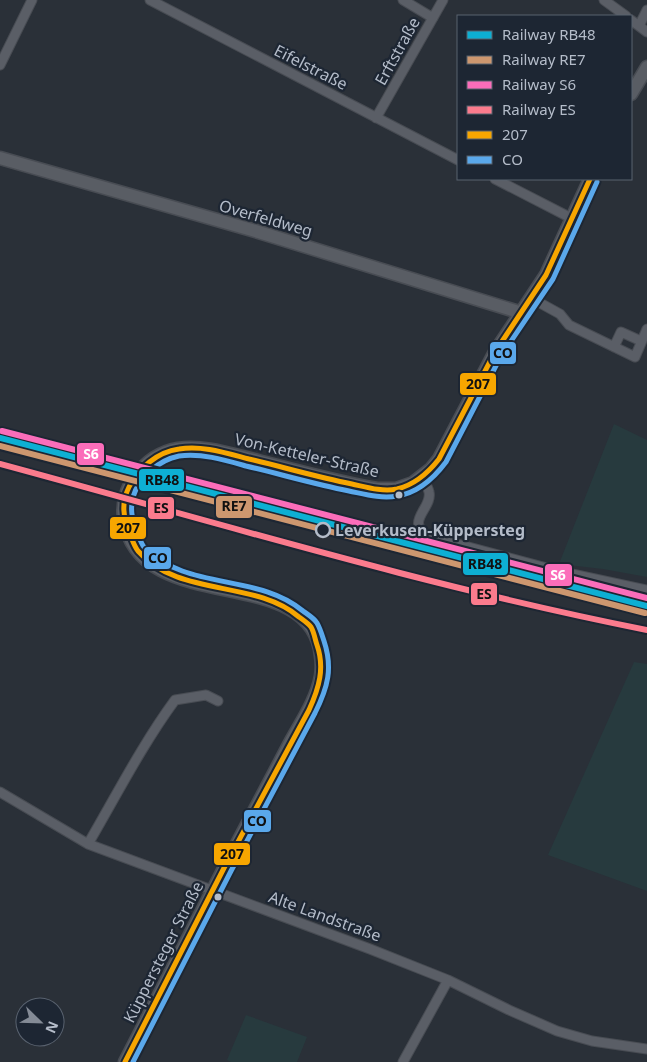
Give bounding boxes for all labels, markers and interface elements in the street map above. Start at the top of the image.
street label: Erftstraße [369,13,425,89]
legend [457,15,632,180]
text: Railway RB48 [502,24,595,44]
street label: Eifelstraße [271,39,351,95]
text: Railway RE7 [502,49,586,69]
text: Railway S6 [502,74,576,94]
text: Railway ES [502,99,576,119]
text: 207 [502,124,528,144]
text: CO [502,149,523,169]
street label: Overfeldweg [217,194,315,242]
line badge: CO [489,341,517,365]
text: CO [493,343,513,362]
line badge: 207 [459,372,497,396]
text: 207 [466,374,490,393]
street label: Von-Ketteler-Straße [233,428,381,482]
line badge: S6 [76,442,105,466]
text: S6 [83,444,99,463]
line badge: RB48 [138,468,185,492]
text: RB48 [145,470,179,489]
unlabelled marker [394,490,404,500]
line badge: RE7 [215,495,253,519]
line badge: ES [147,496,175,520]
text: RE7 [221,496,247,515]
text: ES [153,498,169,517]
line badge: 207 [109,516,147,540]
text: 207 [116,518,140,537]
place label: Leverkusen-Küppersteg [335,519,525,541]
marker: Leverkusen-Küppersteg [315,522,331,538]
line badge: CO [143,546,172,570]
text: CO [148,548,168,567]
line badge: RB48 [462,552,509,576]
text: RB48 [468,554,502,573]
line badge: S6 [544,563,573,587]
text: S6 [550,565,566,584]
line badge: ES [470,582,498,606]
text: ES [476,584,492,603]
line badge: CO [243,809,272,833]
text: CO [247,811,267,830]
line badge: 207 [213,842,251,866]
text: 207 [220,844,244,863]
street label: Küppersteger Straße [118,877,208,1027]
street label: Alte Landstraße [266,885,384,947]
unlabelled marker [213,892,223,902]
north arrow [15,997,65,1047]
text: N [41,1018,63,1036]

